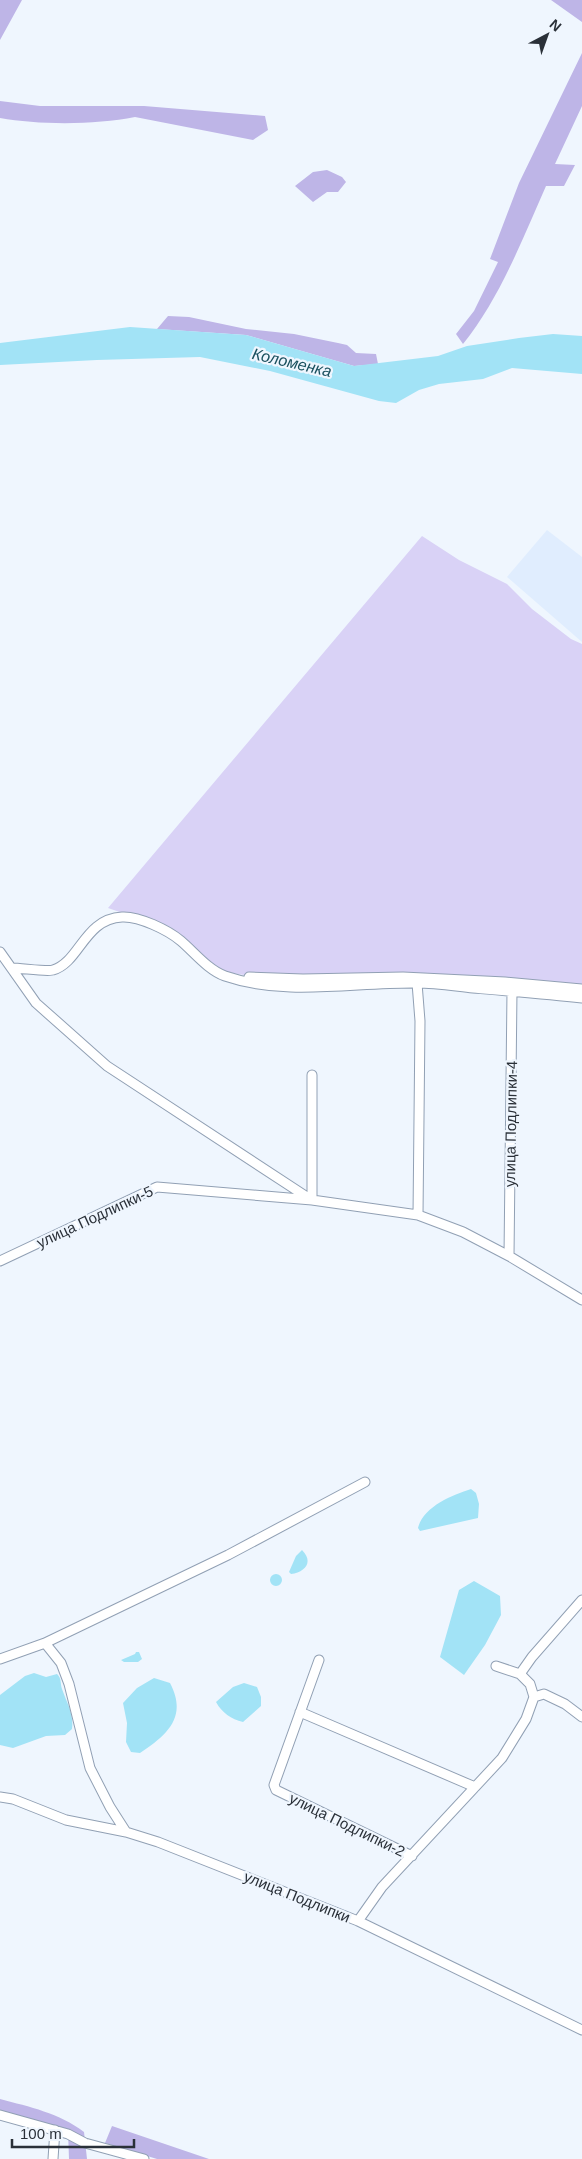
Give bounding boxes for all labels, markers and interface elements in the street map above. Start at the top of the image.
north arrow [522,10,572,60]
text: N [546,16,565,35]
water label: Коломенка [250,345,333,380]
street label: улица Подлипки-4 [501,1061,520,1187]
street label: улица Подлипки-5 [34,1182,156,1251]
street label: улица Подлипки-2 [287,1789,408,1860]
street label: улица Подлипки [242,1867,353,1926]
scale bar [12,2116,135,2148]
text: 100 m [20,2125,62,2142]

